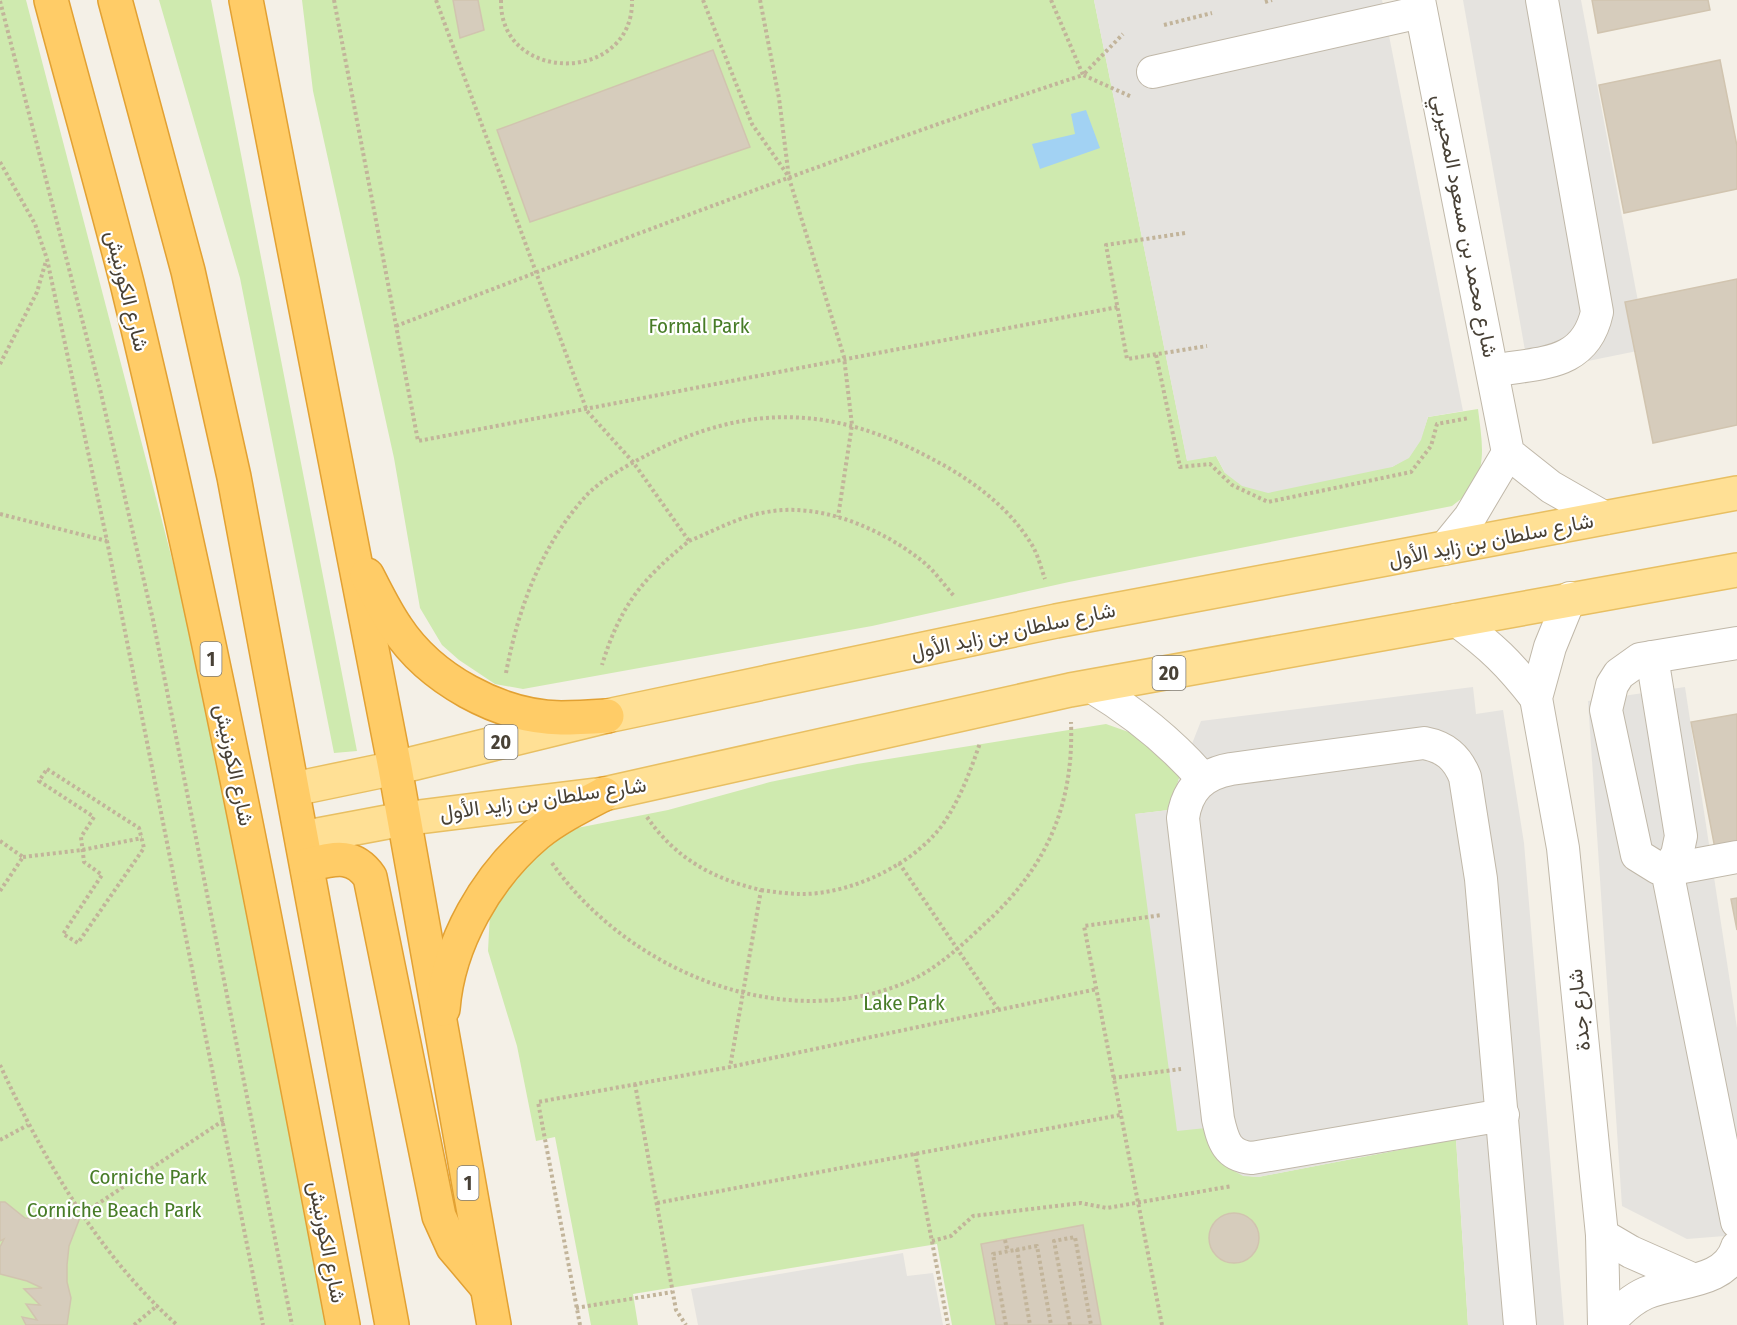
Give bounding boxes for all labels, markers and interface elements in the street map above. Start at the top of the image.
street label: شارع محمد بن مسعود المحيربي [1423,92,1503,360]
street label: شارع الكورنيش [98,228,155,354]
park label: Formal Park [649,313,750,339]
street label: شارع سلطان بن زايد الأول [1386,507,1596,574]
street label: شارع سلطان بن زايد الأول [908,597,1118,666]
road number: 1 [200,642,222,676]
road number: 20 [1152,656,1186,690]
street label: شارع الكورنيش [207,702,260,828]
road number: 20 [484,725,518,759]
street label: شارع سلطان بن زايد الأول [438,772,648,827]
street label: شارع جدة [1562,968,1597,1052]
park label: Lake Park [863,990,945,1016]
park label: Corniche Park [89,1164,207,1190]
road number: 1 [458,1166,478,1200]
street label: شارع الكورنيش [301,1179,352,1305]
park label: Corniche Beach Park [27,1197,202,1223]

